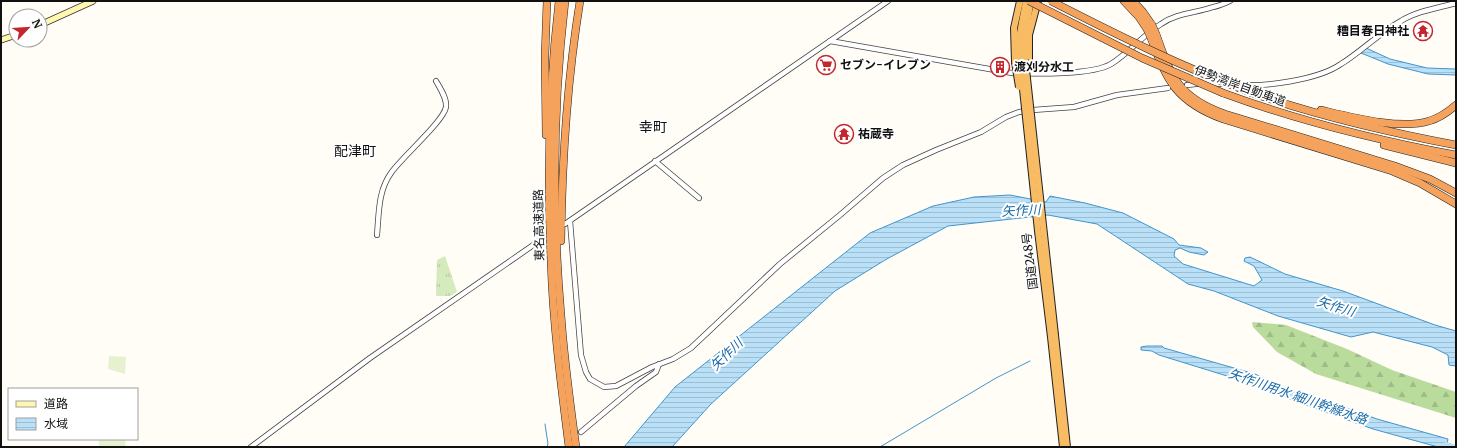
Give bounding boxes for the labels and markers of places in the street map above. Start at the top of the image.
temple icon: 糟目春日神社 [1412,20,1434,42]
place label: 糟目春日神社 [1337,23,1409,38]
supermarket icon: セブン-イレブン [815,54,837,76]
building icon: 渡刈分水工 [989,56,1011,78]
place label: セブン-イレブン [840,57,931,72]
place label: 渡刈分水工 [1014,59,1074,74]
temple icon: 祐蔵寺 [833,123,855,145]
place label: 祐蔵寺 [858,126,894,141]

